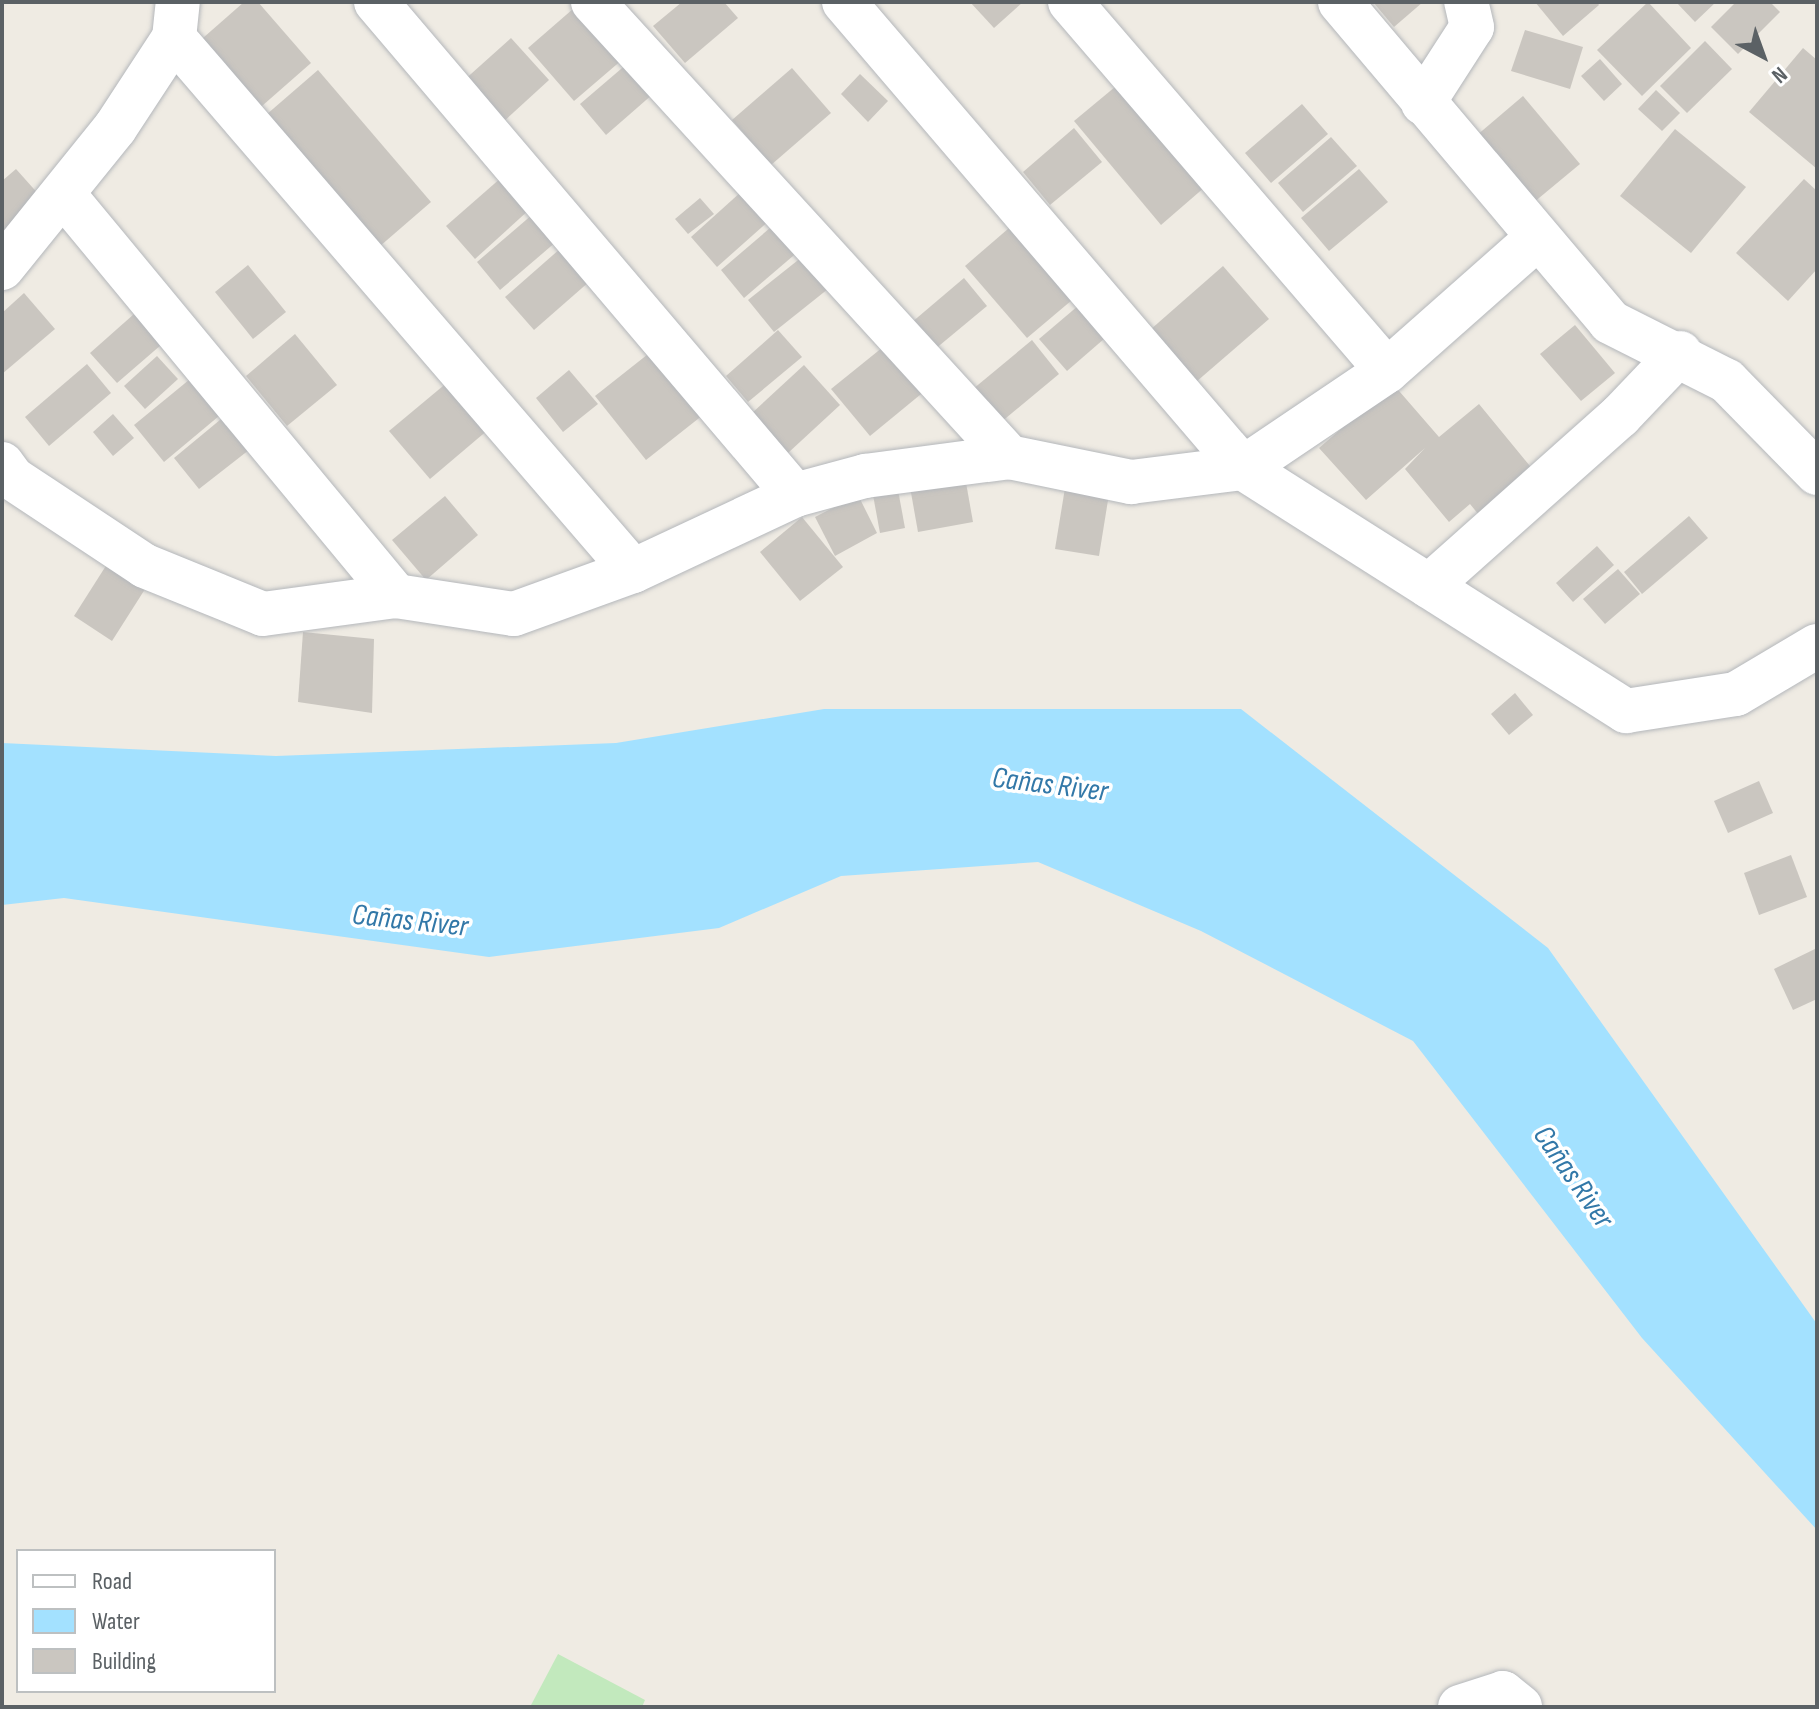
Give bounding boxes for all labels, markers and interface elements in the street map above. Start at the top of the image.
north arrow [1723,16,1803,96]
text: N [1766,60,1792,89]
water label: Cañas River [990,760,1110,810]
water label: Cañas River [350,897,470,945]
water label: Cañas River [1525,1119,1621,1235]
legend [16,1549,276,1693]
text: Road [92,1567,132,1596]
text: Water [92,1607,140,1636]
text: Building [92,1647,156,1676]

